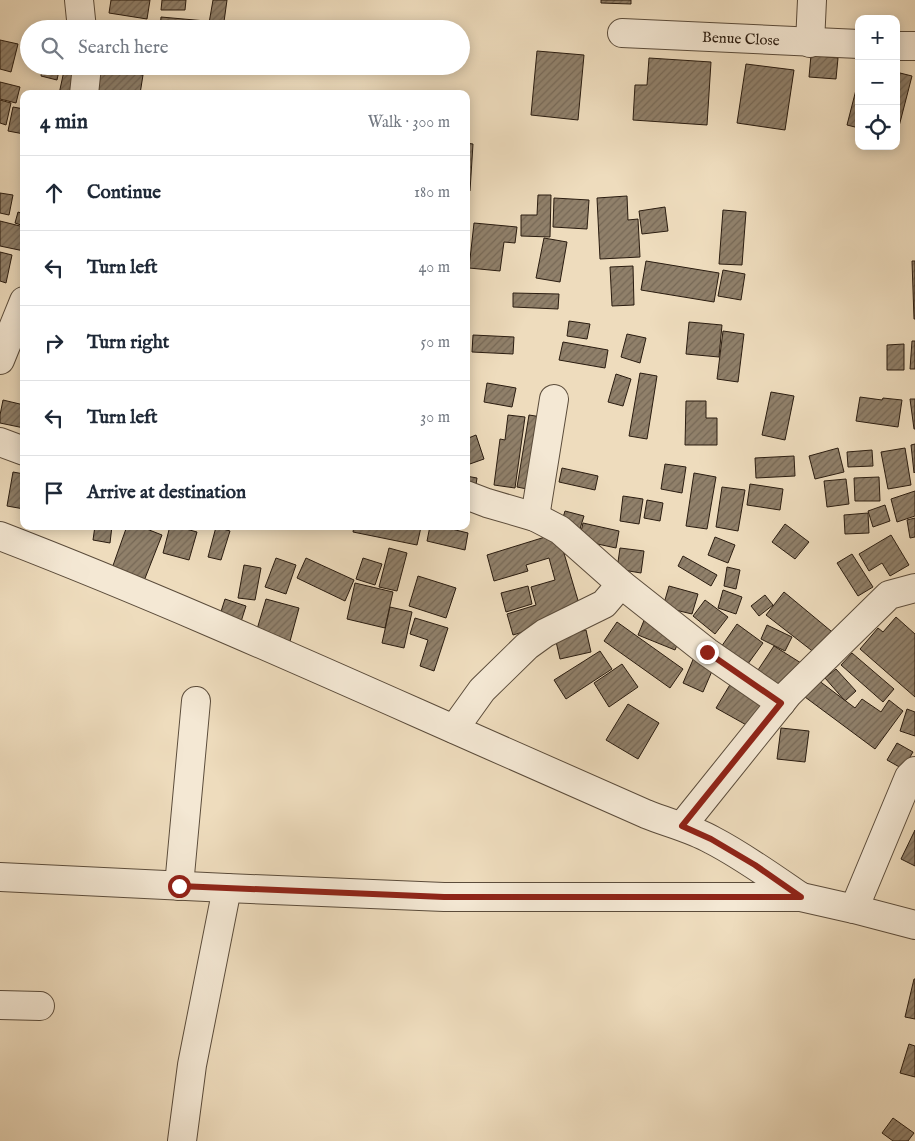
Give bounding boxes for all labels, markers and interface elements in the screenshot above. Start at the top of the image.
map controls [855,15,900,150]
button: + [855,15,900,60]
search box [20,20,470,75]
street label: Benue Close [702,27,780,50]
icon: search [38,34,66,62]
text: Search here [78,36,169,60]
button: − [855,60,900,105]
button: locate [855,105,900,150]
text: 4 min [40,109,88,136]
text: Walk · 300 m [368,113,450,133]
icon: ahead [40,179,68,207]
text: Continue [87,181,161,205]
text: 180 m [414,183,450,203]
icon: left [40,254,68,282]
text: Turn left [87,256,158,280]
text: 40 m [418,258,450,278]
icon: right [40,329,68,357]
text: Turn right [87,331,169,355]
text: 50 m [421,333,450,353]
icon: left [40,404,68,432]
text: Turn left [87,406,158,430]
text: 30 m [420,408,450,428]
icon: arrive [40,479,68,507]
text: Arrive at destination [87,481,246,505]
route end [696,641,719,664]
route start [168,875,191,898]

